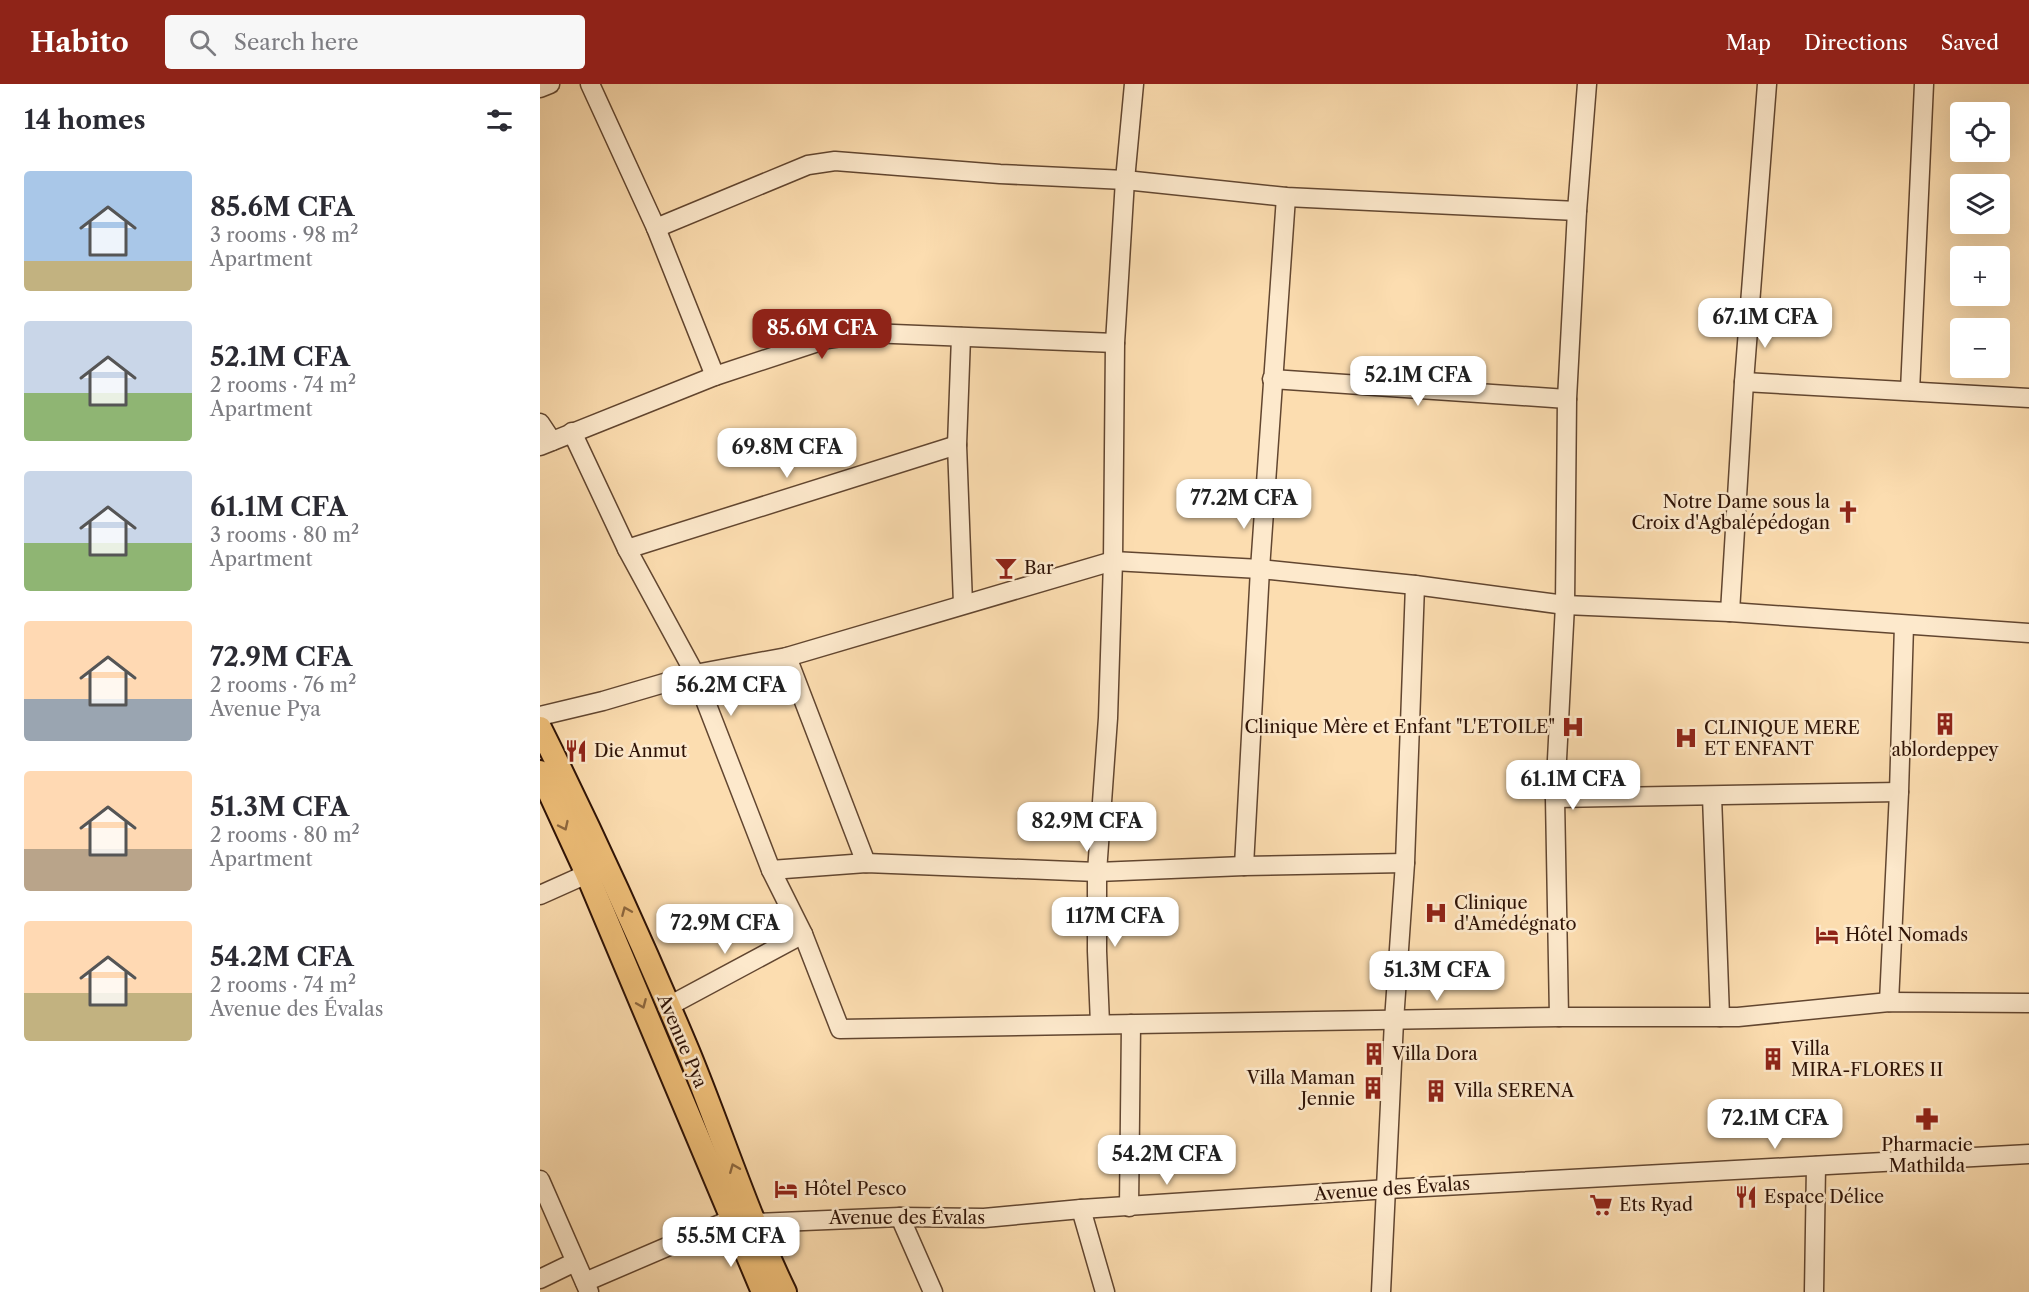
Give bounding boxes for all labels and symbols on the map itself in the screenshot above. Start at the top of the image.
pin: 67.1M CFA [1696,298,1834,349]
pin: 85.6M CFA [753,309,891,360]
pin: 52.1M CFA [1349,356,1487,407]
pin: 69.8M CFA [718,428,856,479]
pin: 77.2M CFA [1175,479,1313,530]
place label: Notre Dame sous la Croix d'Agbalépédogan [1632,491,1830,534]
church icon: Notre Dame sous la Croix d'Agbalépédogan [1835,499,1861,525]
bar icon: Bar [993,555,1019,581]
place label: Bar [1024,557,1054,579]
pin: 56.2M CFA [662,666,800,717]
building icon: ablordeppey [1932,711,1958,737]
hospital icon: Clinique Mère et Enfant "L'ETOILE" [1560,714,1586,740]
place label: Clinique Mère et Enfant "L'ETOILE" [1244,716,1555,738]
place label: CLINIQUE MERE ET ENFANT [1704,717,1860,760]
hospital icon: CLINIQUE MERE ET ENFANT [1673,725,1699,751]
restaurant icon: Die Anmut [563,738,589,764]
place label: ablordeppey [1891,739,1999,761]
place label: Die Anmut [594,740,688,762]
pin: 61.1M CFA [1504,760,1642,811]
pin: 82.9M CFA [1018,802,1156,853]
one-way arrow [557,819,569,830]
place label: Clinique d'Amédégnato [1454,892,1577,935]
pin: 117M CFA [1053,897,1177,948]
hospital icon: Clinique d'Amédégnato [1423,900,1449,926]
pin: 72.9M CFA [656,904,794,955]
one-way arrow [621,906,633,917]
hotel icon: Hôtel Nomads [1814,922,1840,948]
place label: Hôtel Nomads [1845,924,1968,946]
pin: 51.3M CFA [1368,951,1506,1002]
street label: Avenue Pya [652,990,712,1092]
one-way arrow [635,998,647,1009]
place label: Villa MIRA-FLORES II [1790,1038,1943,1081]
building icon: Villa Dora [1361,1041,1387,1067]
place label: Villa Dora [1391,1043,1478,1065]
building icon: Villa MIRA-FLORES II [1760,1046,1786,1072]
place label: Villa Maman Jennie [1246,1067,1355,1110]
building icon: Villa Maman Jennie [1360,1075,1386,1101]
building icon: Villa SERENA [1423,1078,1449,1104]
place label: Villa SERENA [1453,1080,1575,1102]
pin: 72.1M CFA [1706,1099,1844,1150]
pharmacy icon: Pharmacie Mathilda [1914,1106,1940,1132]
place label: Pharmacie Mathilda [1881,1134,1973,1177]
pin: 54.2M CFA [1098,1135,1236,1186]
one-way arrow [728,1163,741,1174]
street label: Avenue des Évalas [1312,1172,1471,1205]
hotel icon: Hôtel Pesco [773,1176,799,1202]
place label: Hôtel Pesco [804,1178,906,1200]
restaurant icon: Espace Délice [1733,1184,1759,1210]
place label: Espace Délice [1764,1186,1884,1208]
supermarket icon: Ets Ryad [1588,1192,1614,1218]
place label: Ets Ryad [1619,1194,1693,1216]
street label: Avenue des Évalas [828,1206,985,1229]
pin: 55.5M CFA [662,1217,800,1268]

